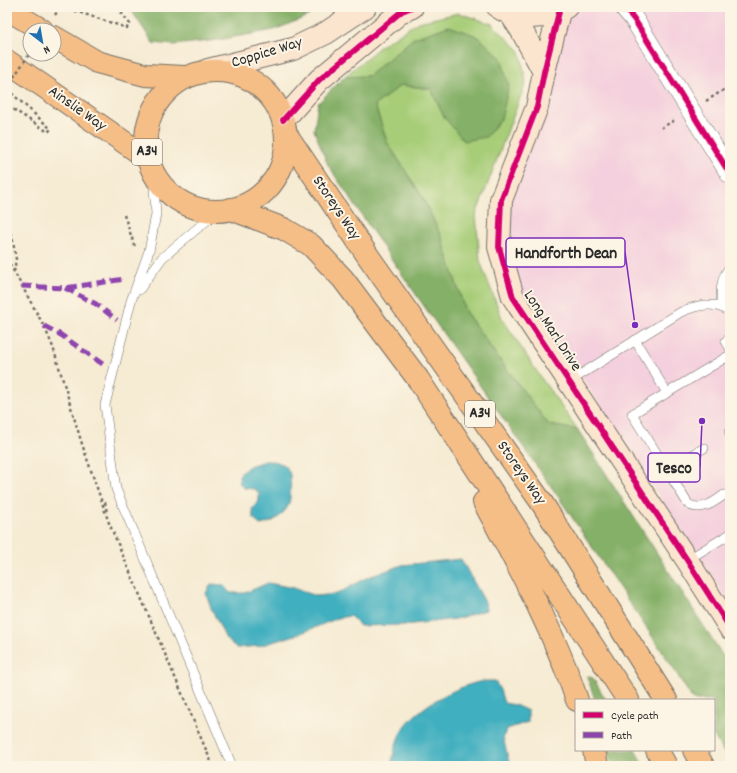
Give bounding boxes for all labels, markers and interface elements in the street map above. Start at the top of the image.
north arrow [22,22,62,62]
street label: Coppice Way [229,31,306,75]
text: N [39,41,53,57]
street label: Ainslie Way [43,81,111,138]
road number: A34 [132,139,162,165]
street label: Storeys Way [306,171,366,245]
callout: Handforth Dean [506,238,625,267]
text: Handforth Dean [515,243,617,267]
street label: Long Marl Drive [517,286,587,376]
road number: A34 [465,401,495,427]
street label: Storeys Way [491,436,552,510]
callout: Tesco [648,453,700,482]
text: Tesco [656,458,692,482]
legend [575,699,715,751]
text: Cycle path [611,708,659,725]
text: Path [611,728,632,745]

